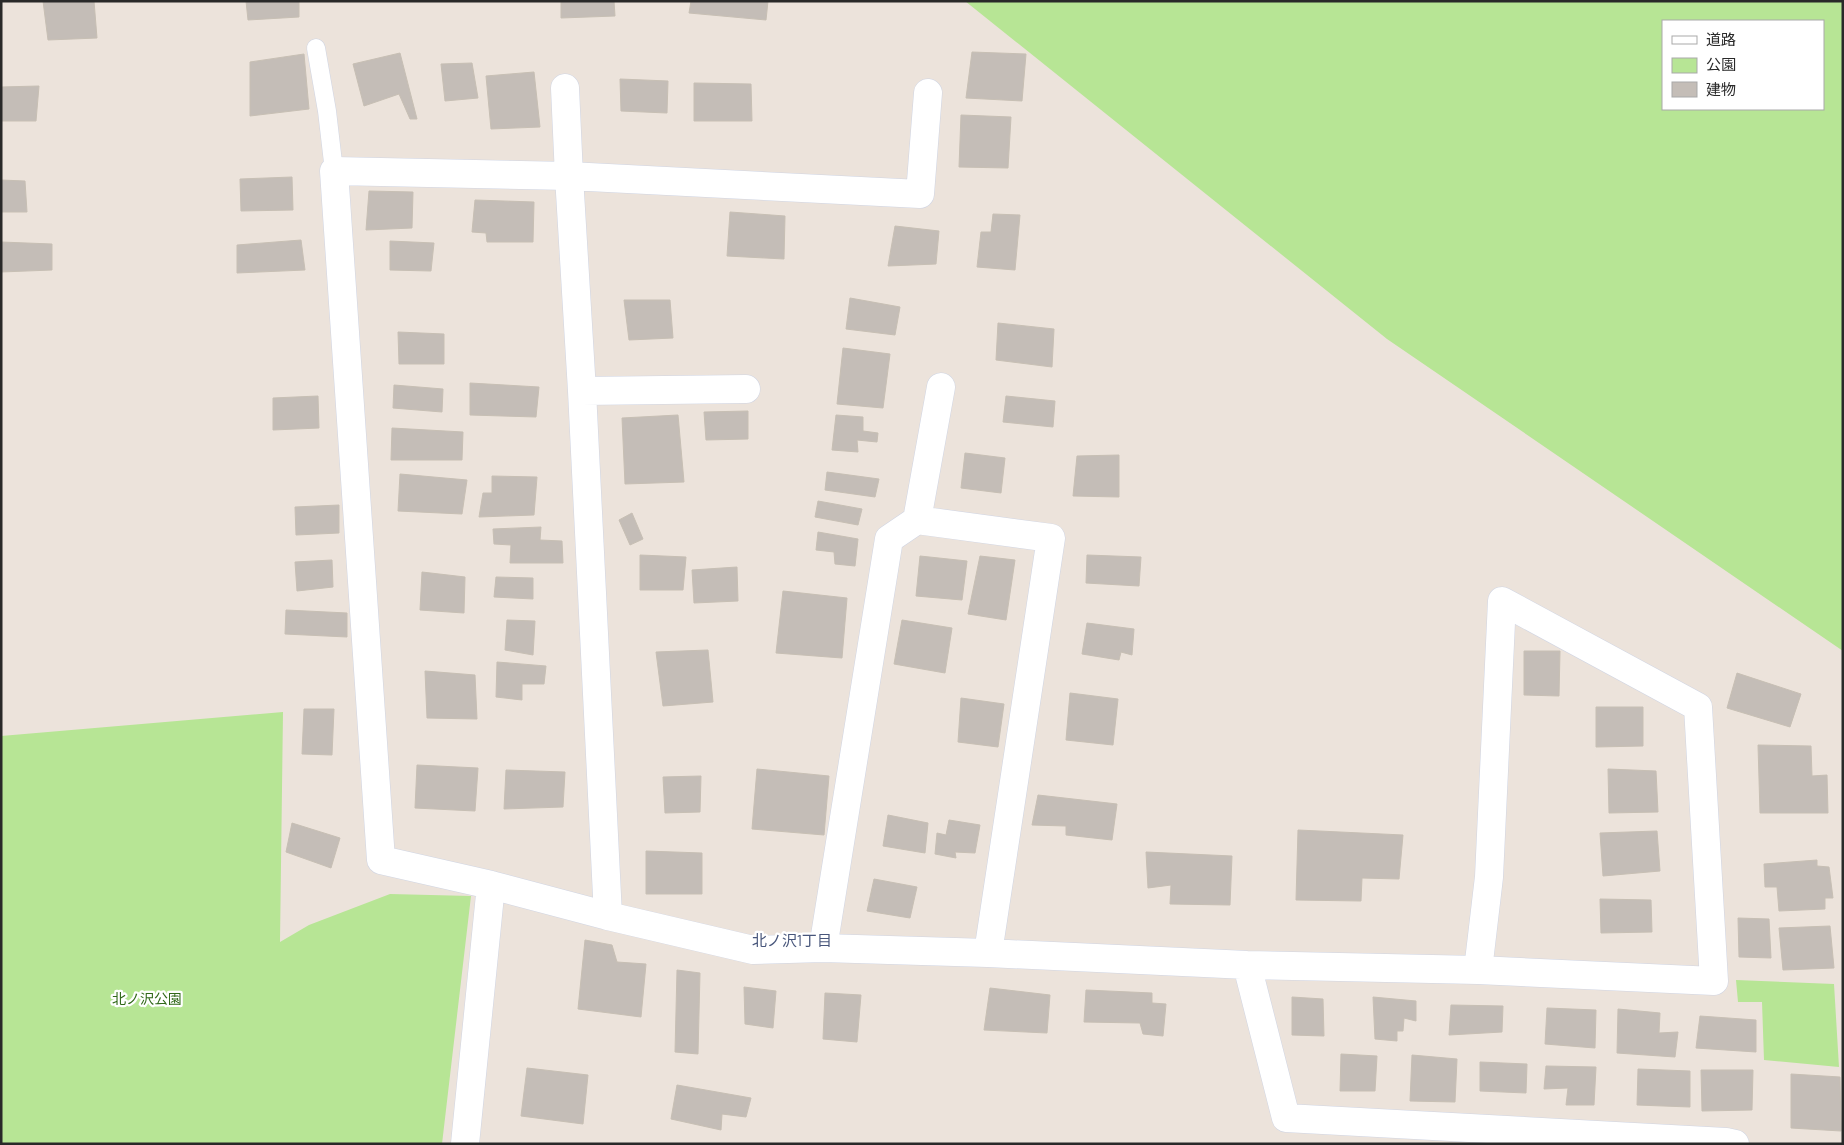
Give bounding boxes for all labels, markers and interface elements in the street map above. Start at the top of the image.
legend [1662,20,1824,110]
text: 道路 [1706,30,1736,48]
text: 公園 [1706,55,1736,73]
text: 建物 [1706,80,1736,98]
district label: 北ノ沢1丁目 [752,931,832,949]
park label: 北ノ沢公園 [112,990,182,1007]

